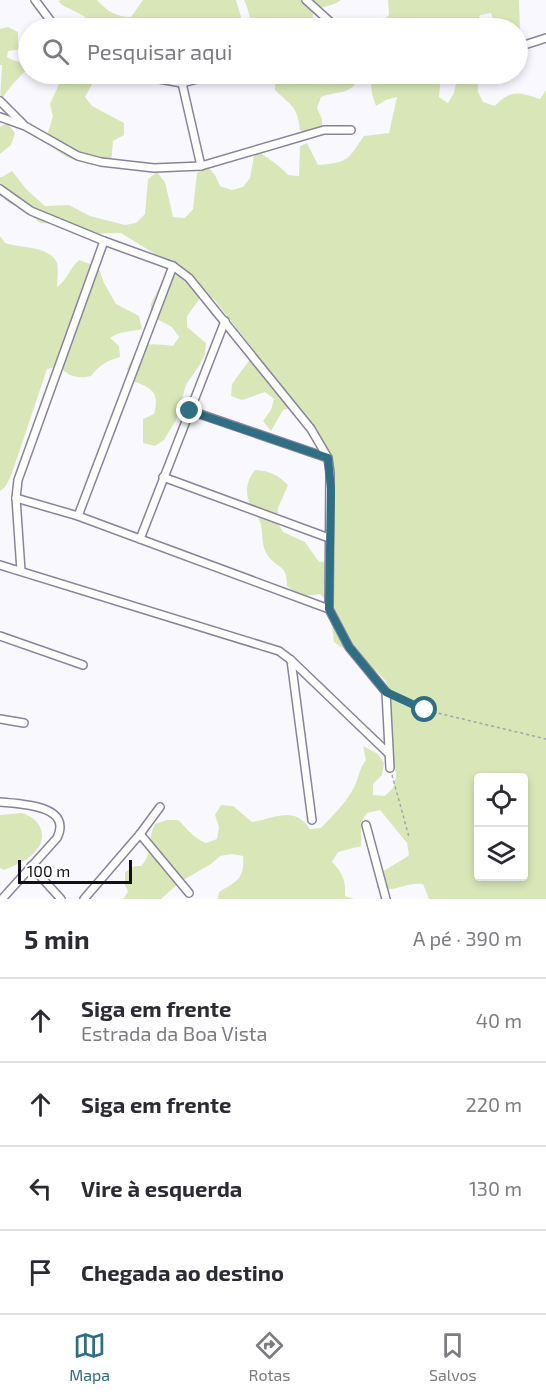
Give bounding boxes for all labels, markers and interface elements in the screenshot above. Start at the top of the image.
search box [18,18,528,84]
icon: search [39,35,72,68]
text: Pesquisar aqui [87,38,233,64]
route end [176,397,202,423]
route start [411,696,437,722]
map controls [474,773,528,881]
button: locate [474,773,528,827]
button: layers [474,827,528,881]
scale bar [18,857,132,884]
text: 100 m [27,861,70,880]
text: 5 min [24,923,90,954]
text: A pé · 390 m [413,926,522,950]
text: Siga em frente [81,995,231,1021]
icon: ahead [24,1004,57,1037]
text: 40 m [476,1008,522,1032]
text: Estrada da Boa Vista [81,1021,267,1045]
icon: ahead [24,1088,57,1121]
text: Siga em frente [81,1091,231,1117]
text: 220 m [465,1092,522,1116]
icon: left [24,1172,57,1205]
text: Vire à esquerda [81,1175,242,1201]
text: 130 m [469,1176,522,1200]
icon: arrive [24,1256,57,1289]
text: Chegada ao destino [81,1259,284,1285]
tab: Mapa [69,1329,110,1384]
tab: Rotas [249,1329,291,1384]
tab: Salvos [429,1329,477,1384]

